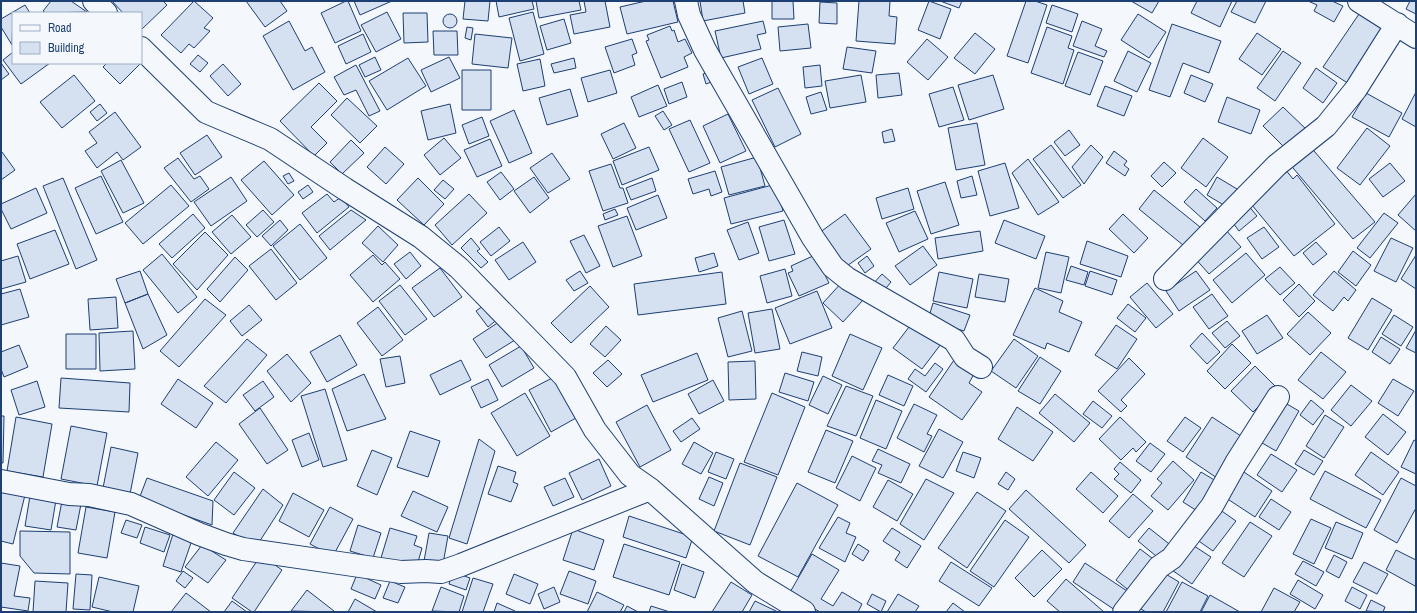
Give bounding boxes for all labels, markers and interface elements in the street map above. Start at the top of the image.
legend [12,12,142,64]
text: Road [48,20,72,36]
text: Building [48,40,85,56]

